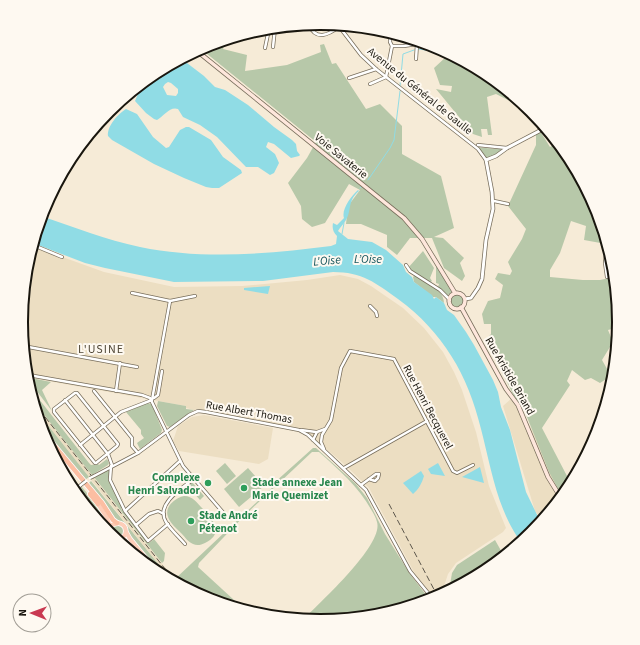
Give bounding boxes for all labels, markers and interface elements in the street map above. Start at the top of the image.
street label: Avenue du Général de Gaulle [364,44,476,139]
street label: Voie Savaterie [311,130,371,182]
water label: L'Oise [312,251,342,271]
water label: L’Oise [354,251,382,268]
street label: Rue Aristide Briand [482,334,538,418]
district label: L'USINE [78,341,124,358]
street label: Rue Henri Becquerel [399,362,457,452]
street label: Rue Albert Thomas [205,397,294,427]
place label: Complexe Henri Salvador [128,470,201,498]
place label: Stade annexe Jean Marie Quemizet [252,475,342,503]
marker: Complexe Henri Salvador [203,478,213,488]
marker: Stade annexe Jean Marie Quemizet [239,483,249,493]
place label: Stade André Pétenot [199,508,258,536]
marker: Stade André Pétenot [186,516,196,526]
north arrow [12,593,52,633]
text: N [15,609,30,617]

